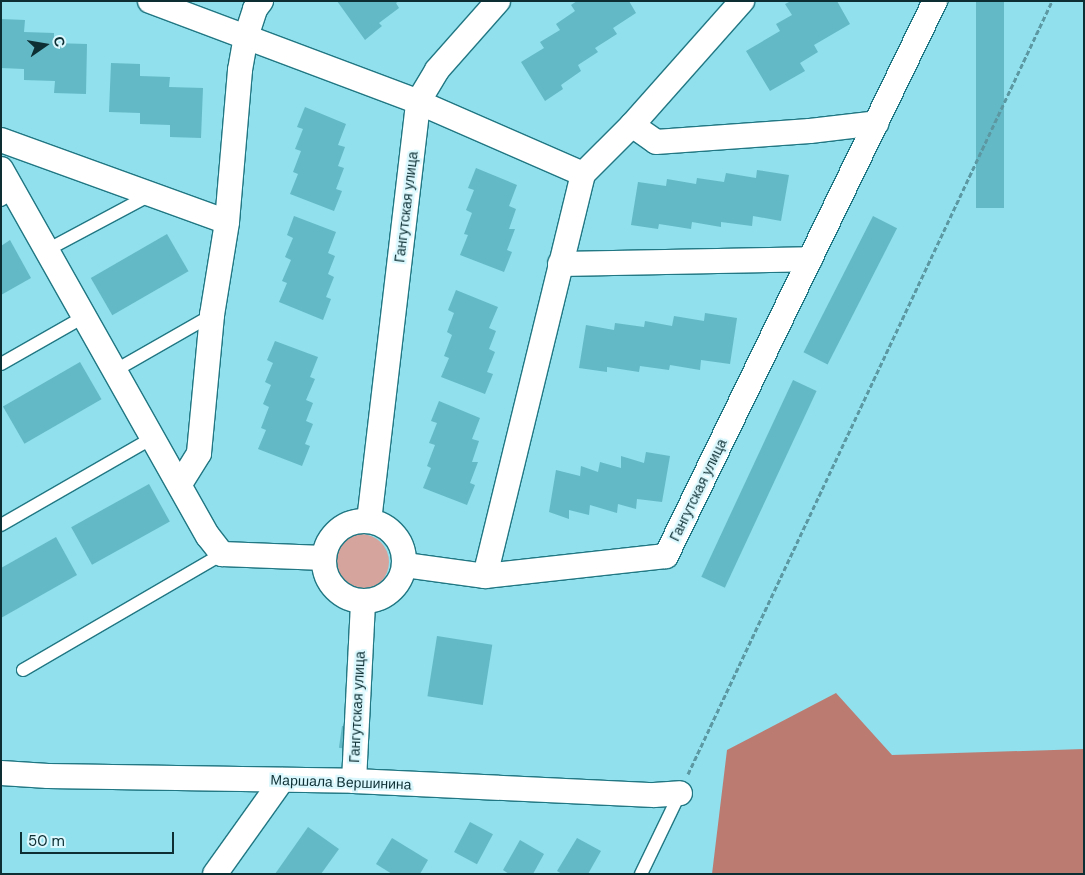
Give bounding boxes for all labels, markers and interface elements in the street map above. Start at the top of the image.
north arrow [20,20,70,70]
text: С [50,35,70,49]
street label: Гангутская улица [391,151,421,263]
street label: Гангутская улица [666,436,730,544]
street label: Гангутская улица [346,651,368,763]
street label: Маршала Вершинина [270,771,412,793]
scale bar [22,822,176,854]
text: 50 m [28,831,65,851]

